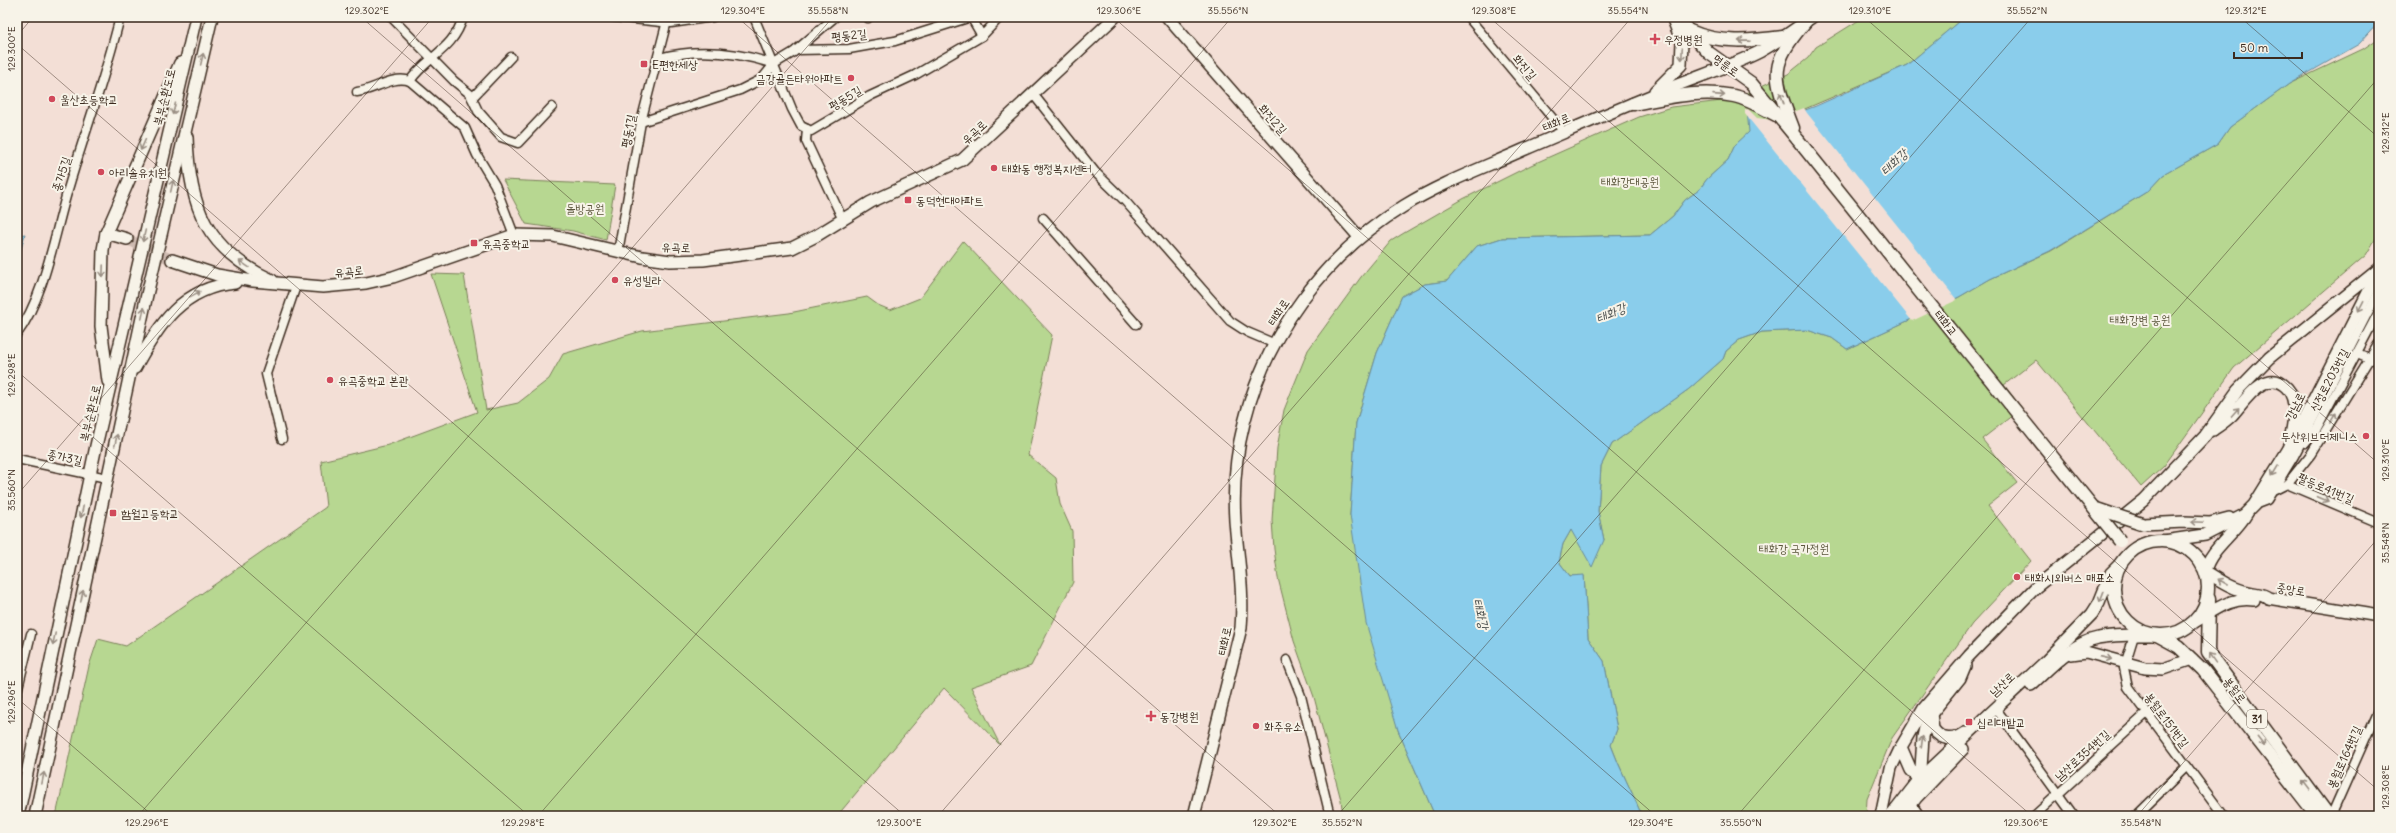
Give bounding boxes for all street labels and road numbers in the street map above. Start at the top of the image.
street label: 평동2길 [831,26,868,44]
street label: 명륜로 [1710,50,1742,80]
street label: 화진길 [1510,51,1540,83]
street label: 북부순환도로 [150,67,178,127]
street label: 평동5길 [826,82,865,114]
street label: 화진2길 [1256,101,1291,138]
street label: 태화로 [1540,109,1572,135]
street label: 평동1길 [617,113,639,149]
street label: 유곡로 [958,117,990,147]
street label: 종가5길 [48,154,74,193]
street label: 유곡로 [661,239,691,255]
street label: 유곡로 [334,262,364,280]
street label: 태화로 [1264,296,1292,328]
street label: 태화교 [1931,307,1961,339]
street label: 신정로203번길 [2306,345,2352,414]
street label: 북부순환도로 [76,383,104,443]
street label: 강남로 [2282,390,2308,422]
street label: 종가3길 [46,446,84,468]
street label: 팔등로41번길 [2296,469,2357,507]
street label: 중앙로 [2276,579,2306,599]
street label: 태화로 [1214,625,1234,657]
street label: 남산로 [1986,669,2018,699]
street label: 봉월로 [2220,674,2250,706]
street label: 봉월로151번길 [2142,690,2193,751]
road number: 31 [2247,710,2267,728]
street label: 봉월로164번길 [2324,723,2365,791]
street label: 남산로354번길 [2051,726,2113,784]

